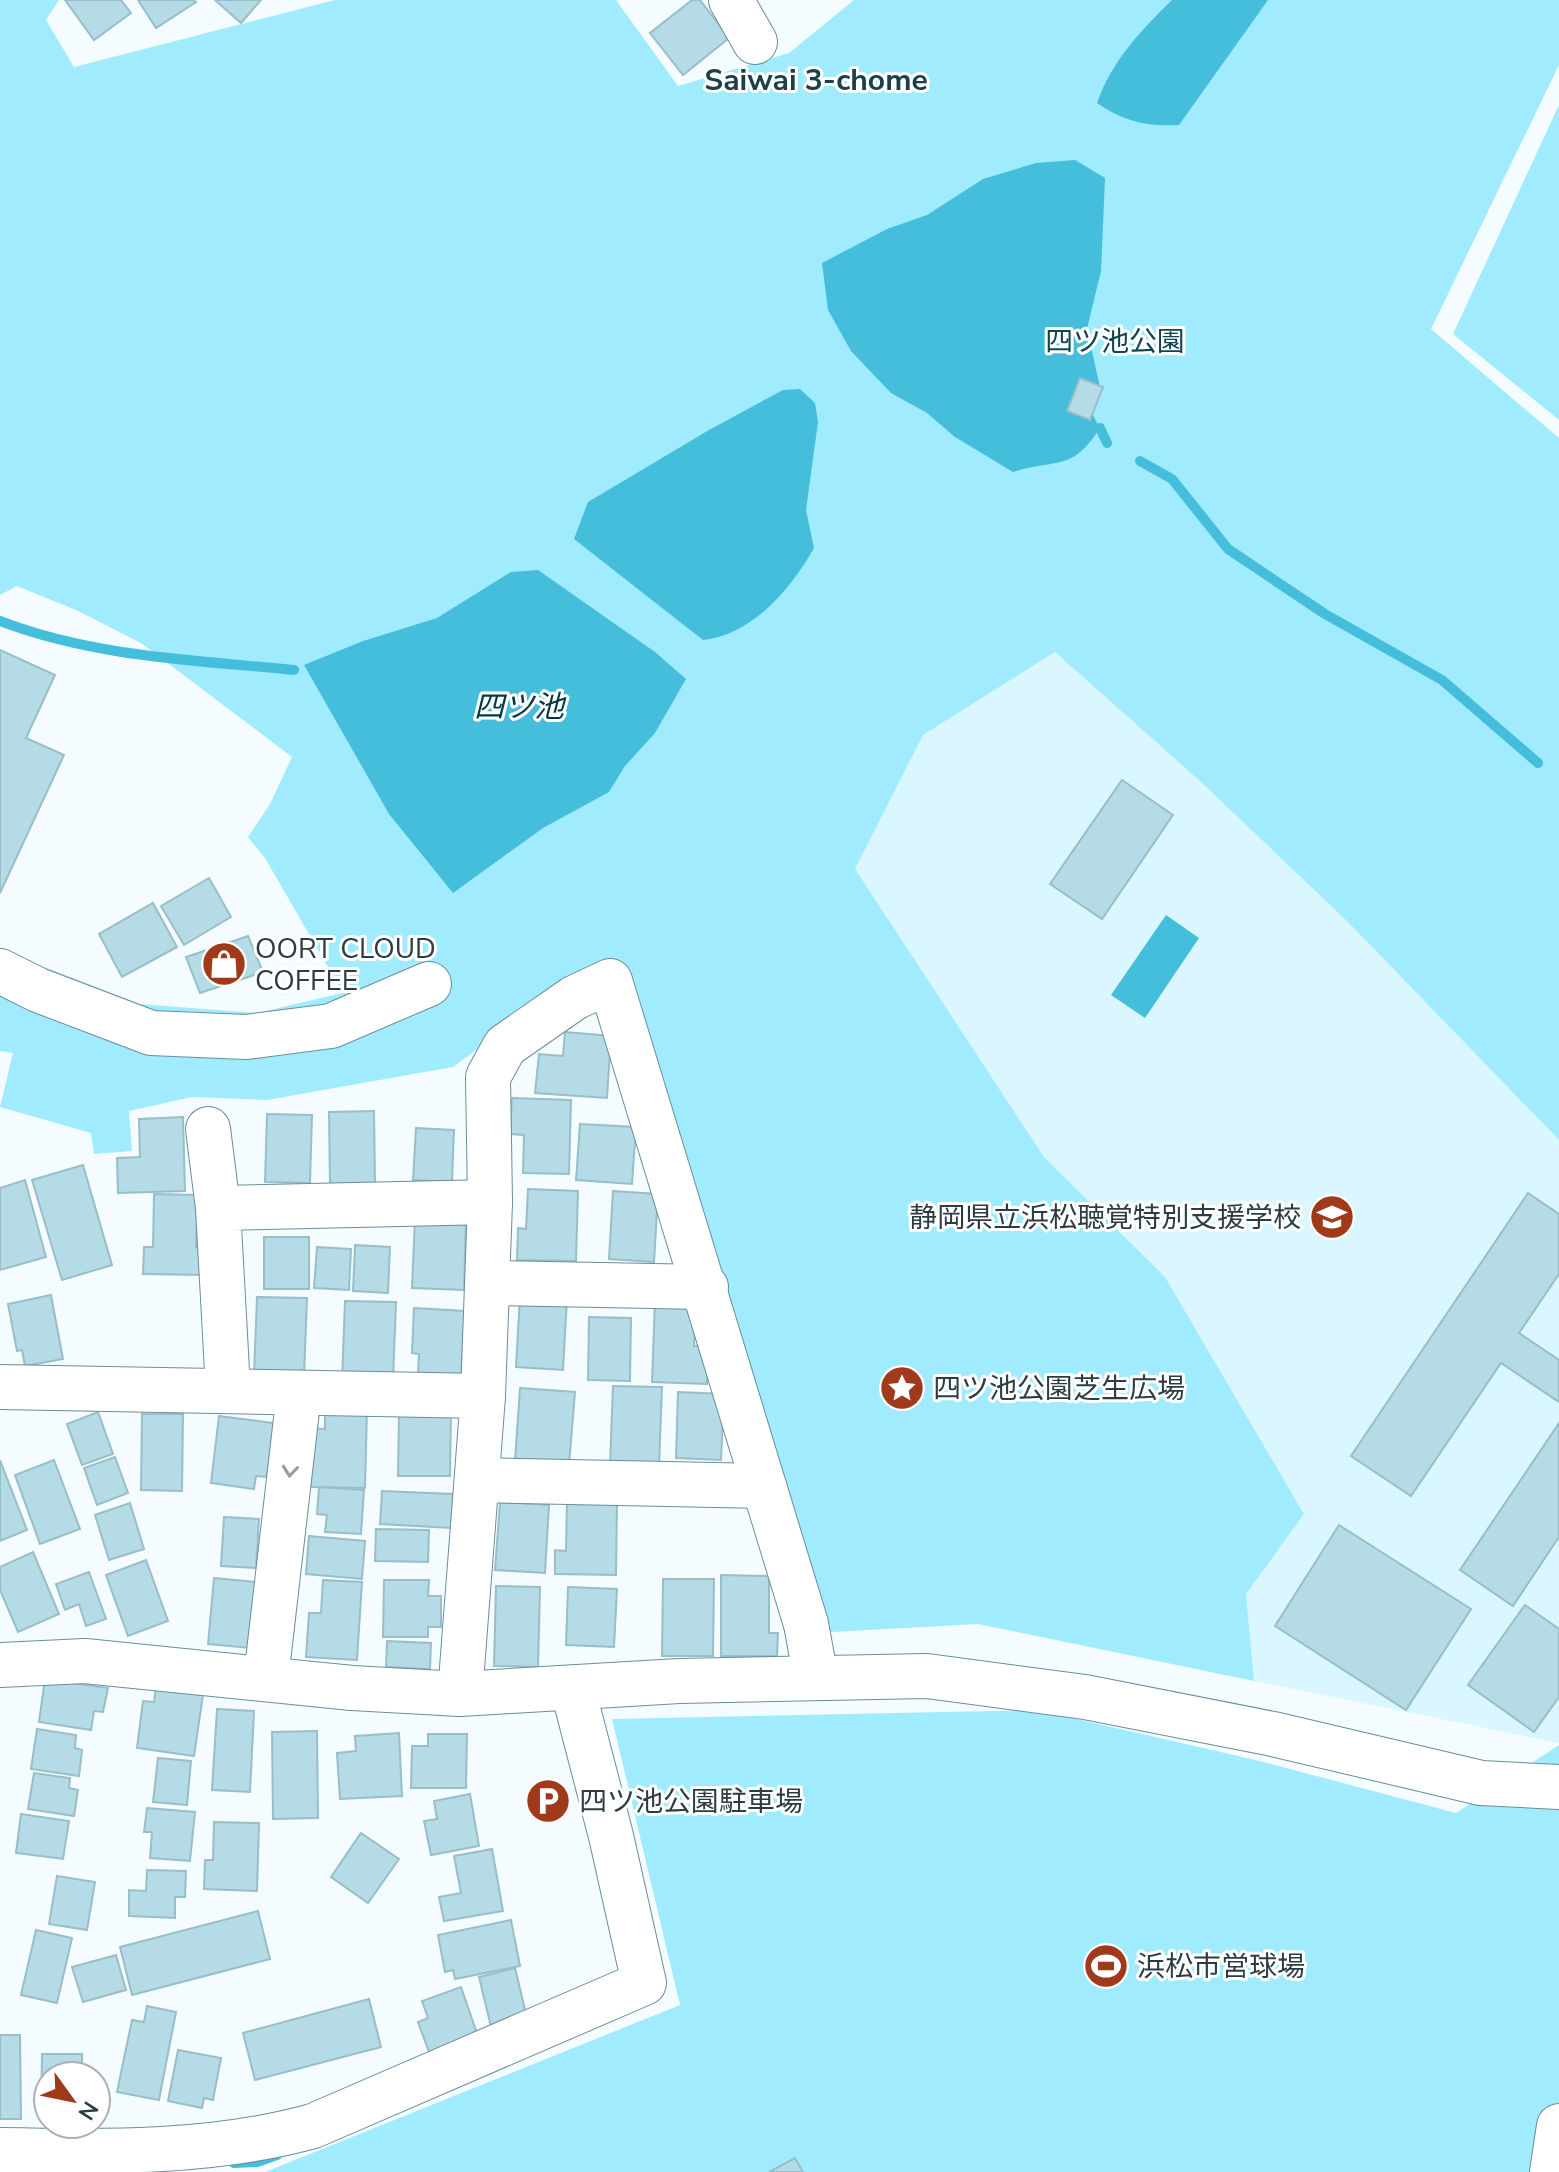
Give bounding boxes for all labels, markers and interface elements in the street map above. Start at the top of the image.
district label: Saiwai 3-chome [704,60,928,101]
park label: 四ツ池公園 [1045,323,1185,361]
water label: 四ツ池 [474,687,567,728]
place label: OORT CLOUD COFFEE [255,930,436,1000]
shop icon: OORT CLOUD COFFEE [200,940,248,988]
school or university icon: 静岡県立浜松聴覚特別支援学校 [1308,1193,1356,1241]
place label: 静岡県立浜松聴覚特別支援学校 [909,1199,1301,1237]
place icon: 四ツ池公園芝生広場 [878,1364,926,1412]
place label: 四ツ池公園芝生広場 [933,1370,1185,1408]
one-way arrow [281,1465,298,1478]
parking icon: 四ツ池公園駐車場 [524,1777,572,1825]
place label: 四ツ池公園駐車場 [579,1783,803,1821]
sports icon: 浜松市営球場 [1082,1942,1130,1990]
place label: 浜松市営球場 [1137,1948,1305,1986]
north arrow [32,2060,112,2140]
text: N [71,2095,105,2125]

